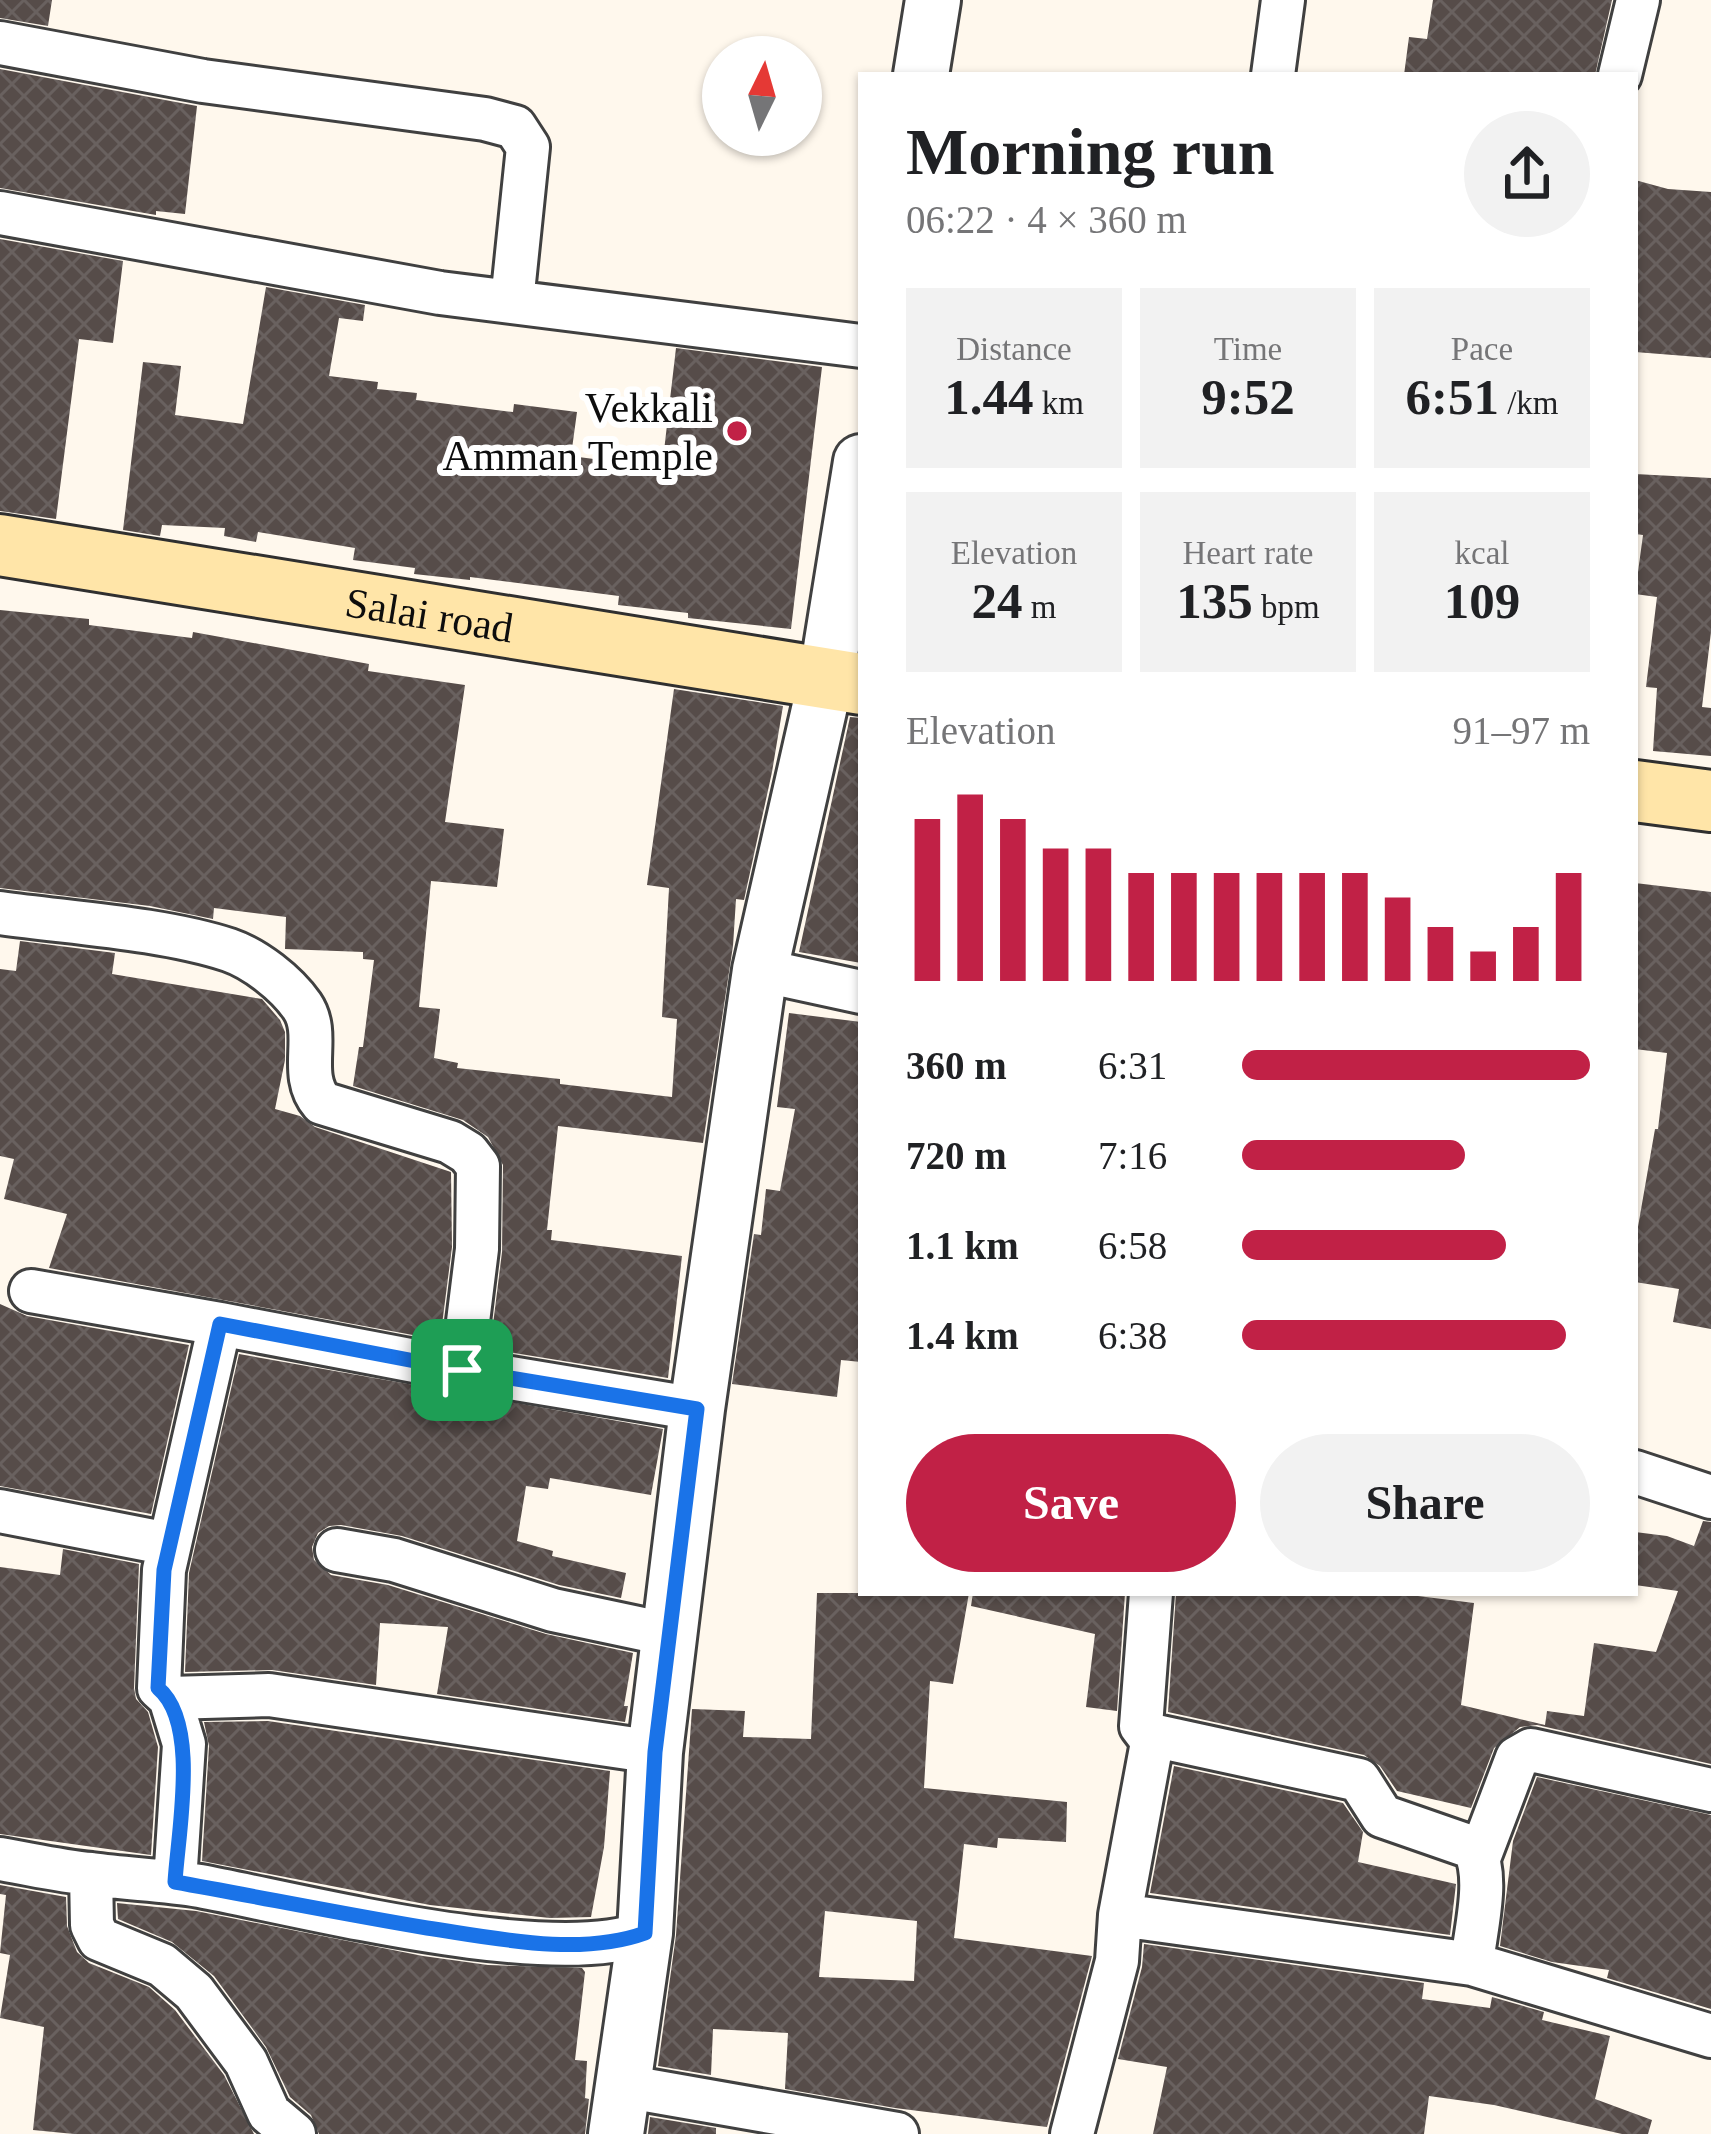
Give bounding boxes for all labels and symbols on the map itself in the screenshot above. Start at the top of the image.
north arrow [702,36,822,156]
place label: Vekkali Amman Temple [443,385,713,479]
marker: Vekkali Amman Temple [724,418,750,444]
street label: Salai road [342,579,516,652]
pin [411,1319,513,1421]

